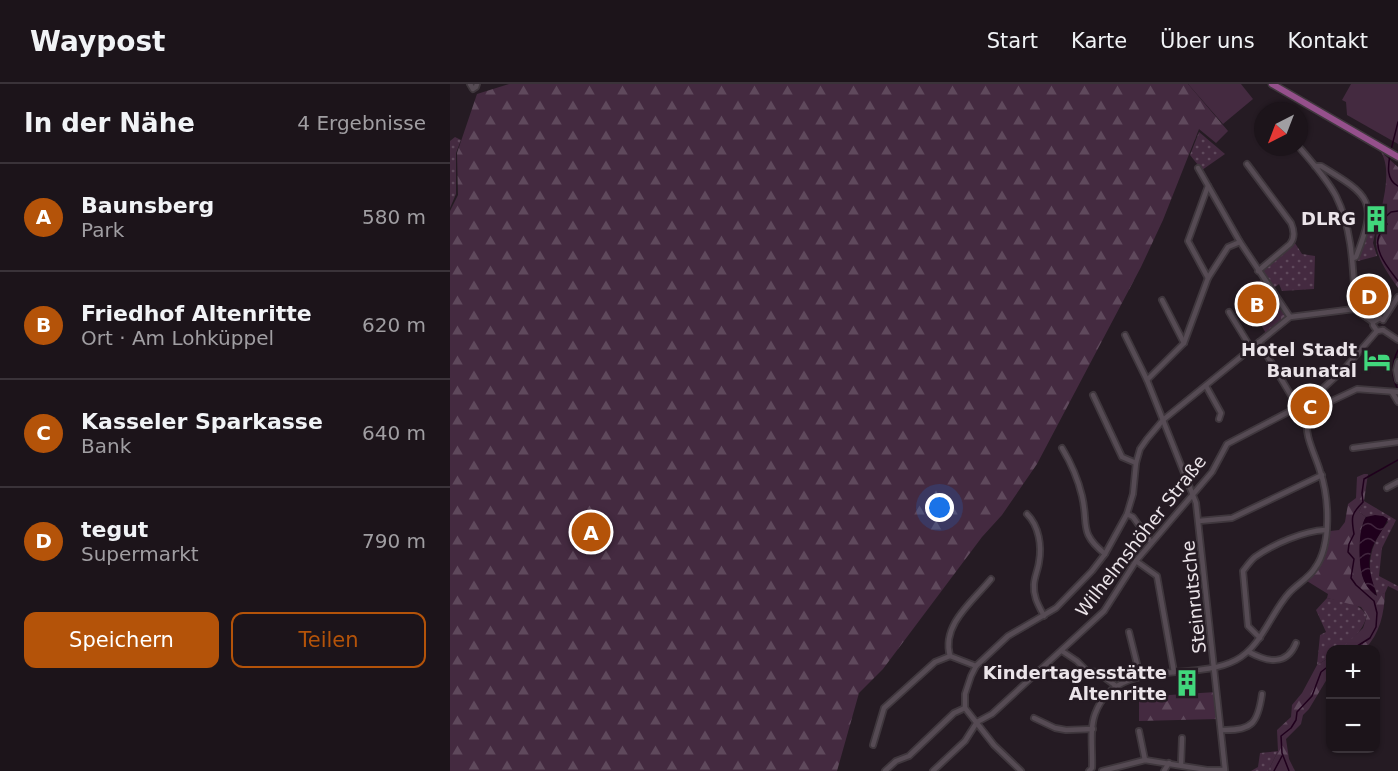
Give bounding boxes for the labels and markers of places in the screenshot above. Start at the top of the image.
building icon: DLRG [1361,204,1391,234]
place label: DLRG [1301,208,1356,229]
pin: D [1350,274,1388,318]
pin: B [1238,282,1276,326]
place label: Hotel Stadt Baunatal [1241,339,1357,381]
hotel icon: Hotel Stadt Baunatal [1362,345,1392,375]
pin: C [1290,384,1330,428]
pin: A [572,510,610,554]
place label: Kindertagesstätte Altenritte [983,662,1167,704]
building icon: Kindertagesstätte Altenritte [1172,668,1202,698]

